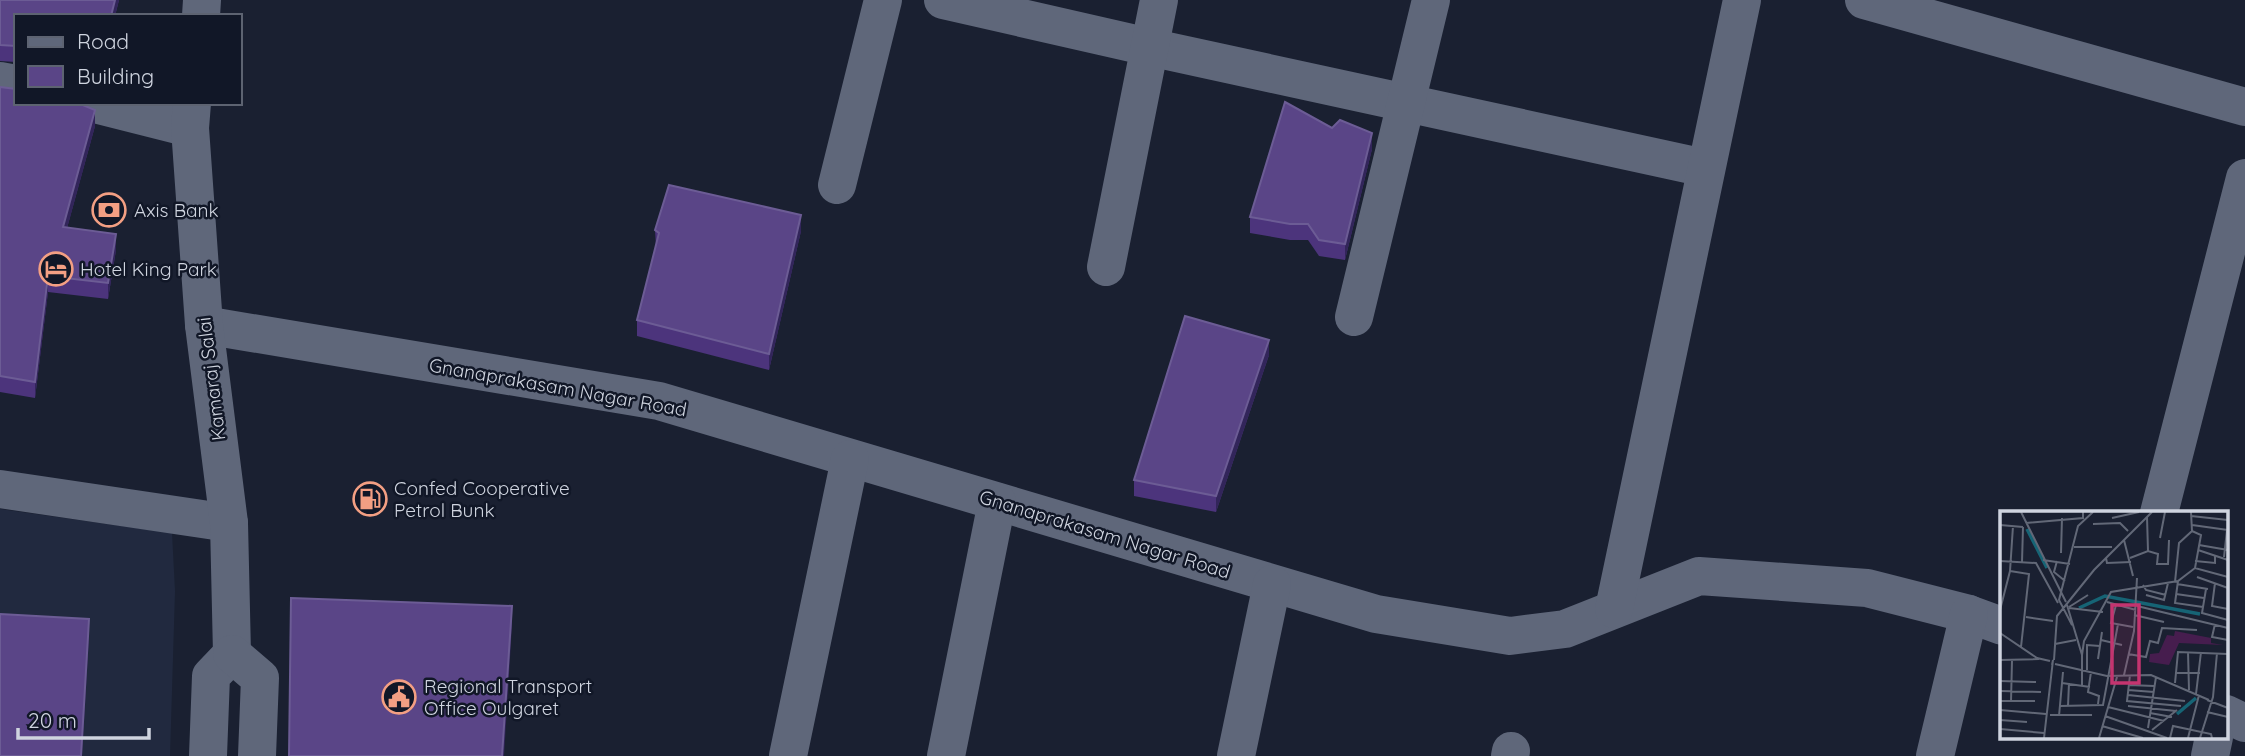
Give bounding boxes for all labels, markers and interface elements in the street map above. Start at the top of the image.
legend [14,14,242,105]
text: Road [77,28,129,54]
text: Building [77,63,154,89]
bank icon: Axis Bank [90,191,128,229]
place label: Axis Bank [134,198,219,222]
hotel icon: Hotel King Park [37,250,75,288]
place label: Hotel King Park [80,257,217,281]
street label: Kamaraj Salai [192,316,230,442]
street label: Gnanaprakasam Nagar Road [427,352,689,422]
place label: Confed Cooperative Petrol Bunk [394,476,570,522]
fuel station icon: Confed Cooperative Petrol Bunk [351,480,389,518]
street label: Gnanaprakasam Nagar Road [977,484,1233,584]
inset map [2000,511,2228,738]
place label: Regional Transport Office Oulgaret [424,674,592,720]
public building icon: Regional Transport Office Oulgaret [380,678,418,716]
scale bar [18,696,149,740]
text: 20 m [28,707,77,733]

